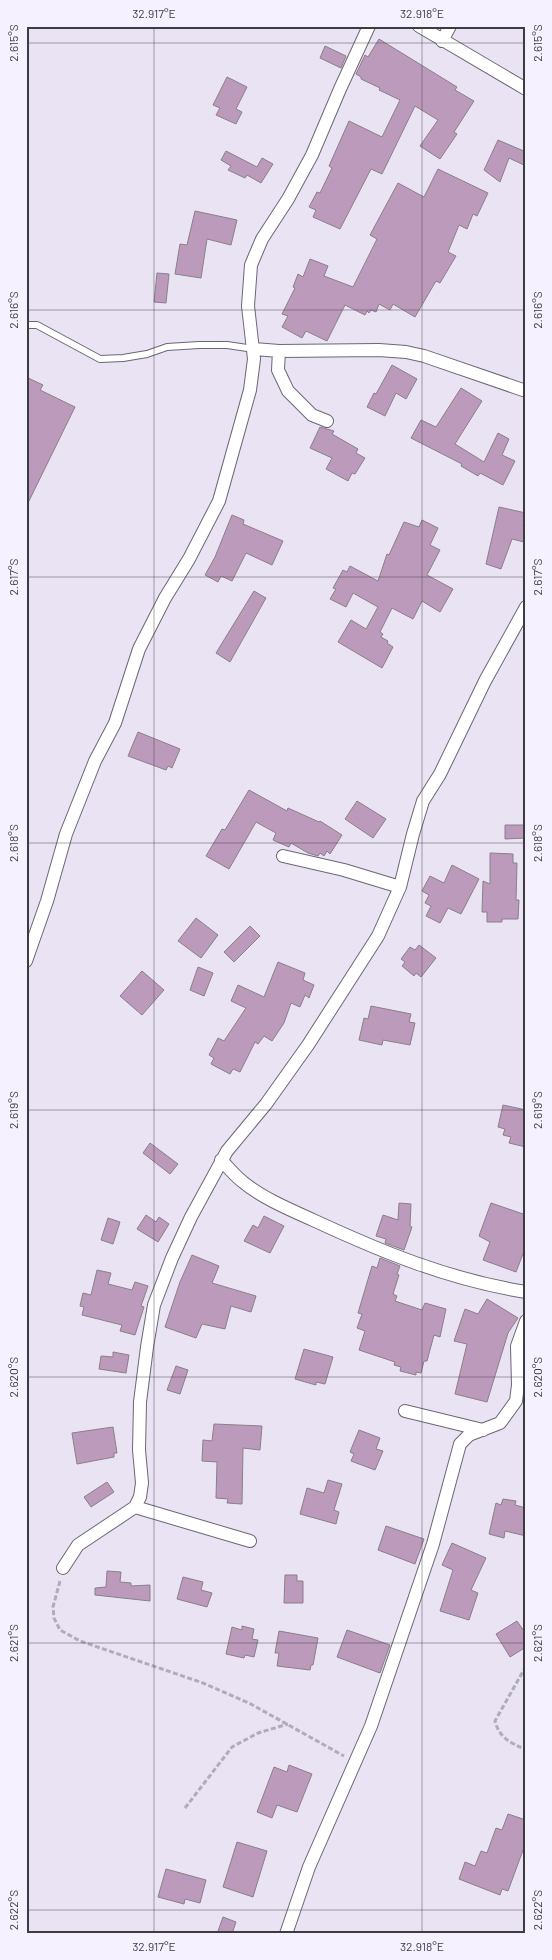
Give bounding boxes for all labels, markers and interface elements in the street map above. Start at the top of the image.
text: 32.917°E [132,6,176,20]
text: 32.918°E [400,6,444,20]
text: 2.615°S [6,24,20,62]
text: 2.615°S [530,24,544,62]
text: 2.616°S [6,291,20,329]
text: 2.616°S [530,291,544,329]
text: 2.617°S [6,558,20,596]
text: 2.617°S [530,558,544,596]
text: 2.618°S [6,824,20,862]
text: 2.618°S [530,824,544,862]
text: 2.619°S [6,1091,20,1129]
text: 2.619°S [530,1091,544,1129]
text: 2.620°S [6,1357,20,1397]
text: 2.620°S [530,1357,544,1397]
text: 2.621°S [6,1624,20,1662]
text: 2.621°S [530,1624,544,1662]
text: 2.622°S [6,1890,20,1930]
text: 2.622°S [530,1890,544,1930]
text: 32.917°E [132,1939,176,1953]
text: 32.918°E [400,1939,444,1953]

